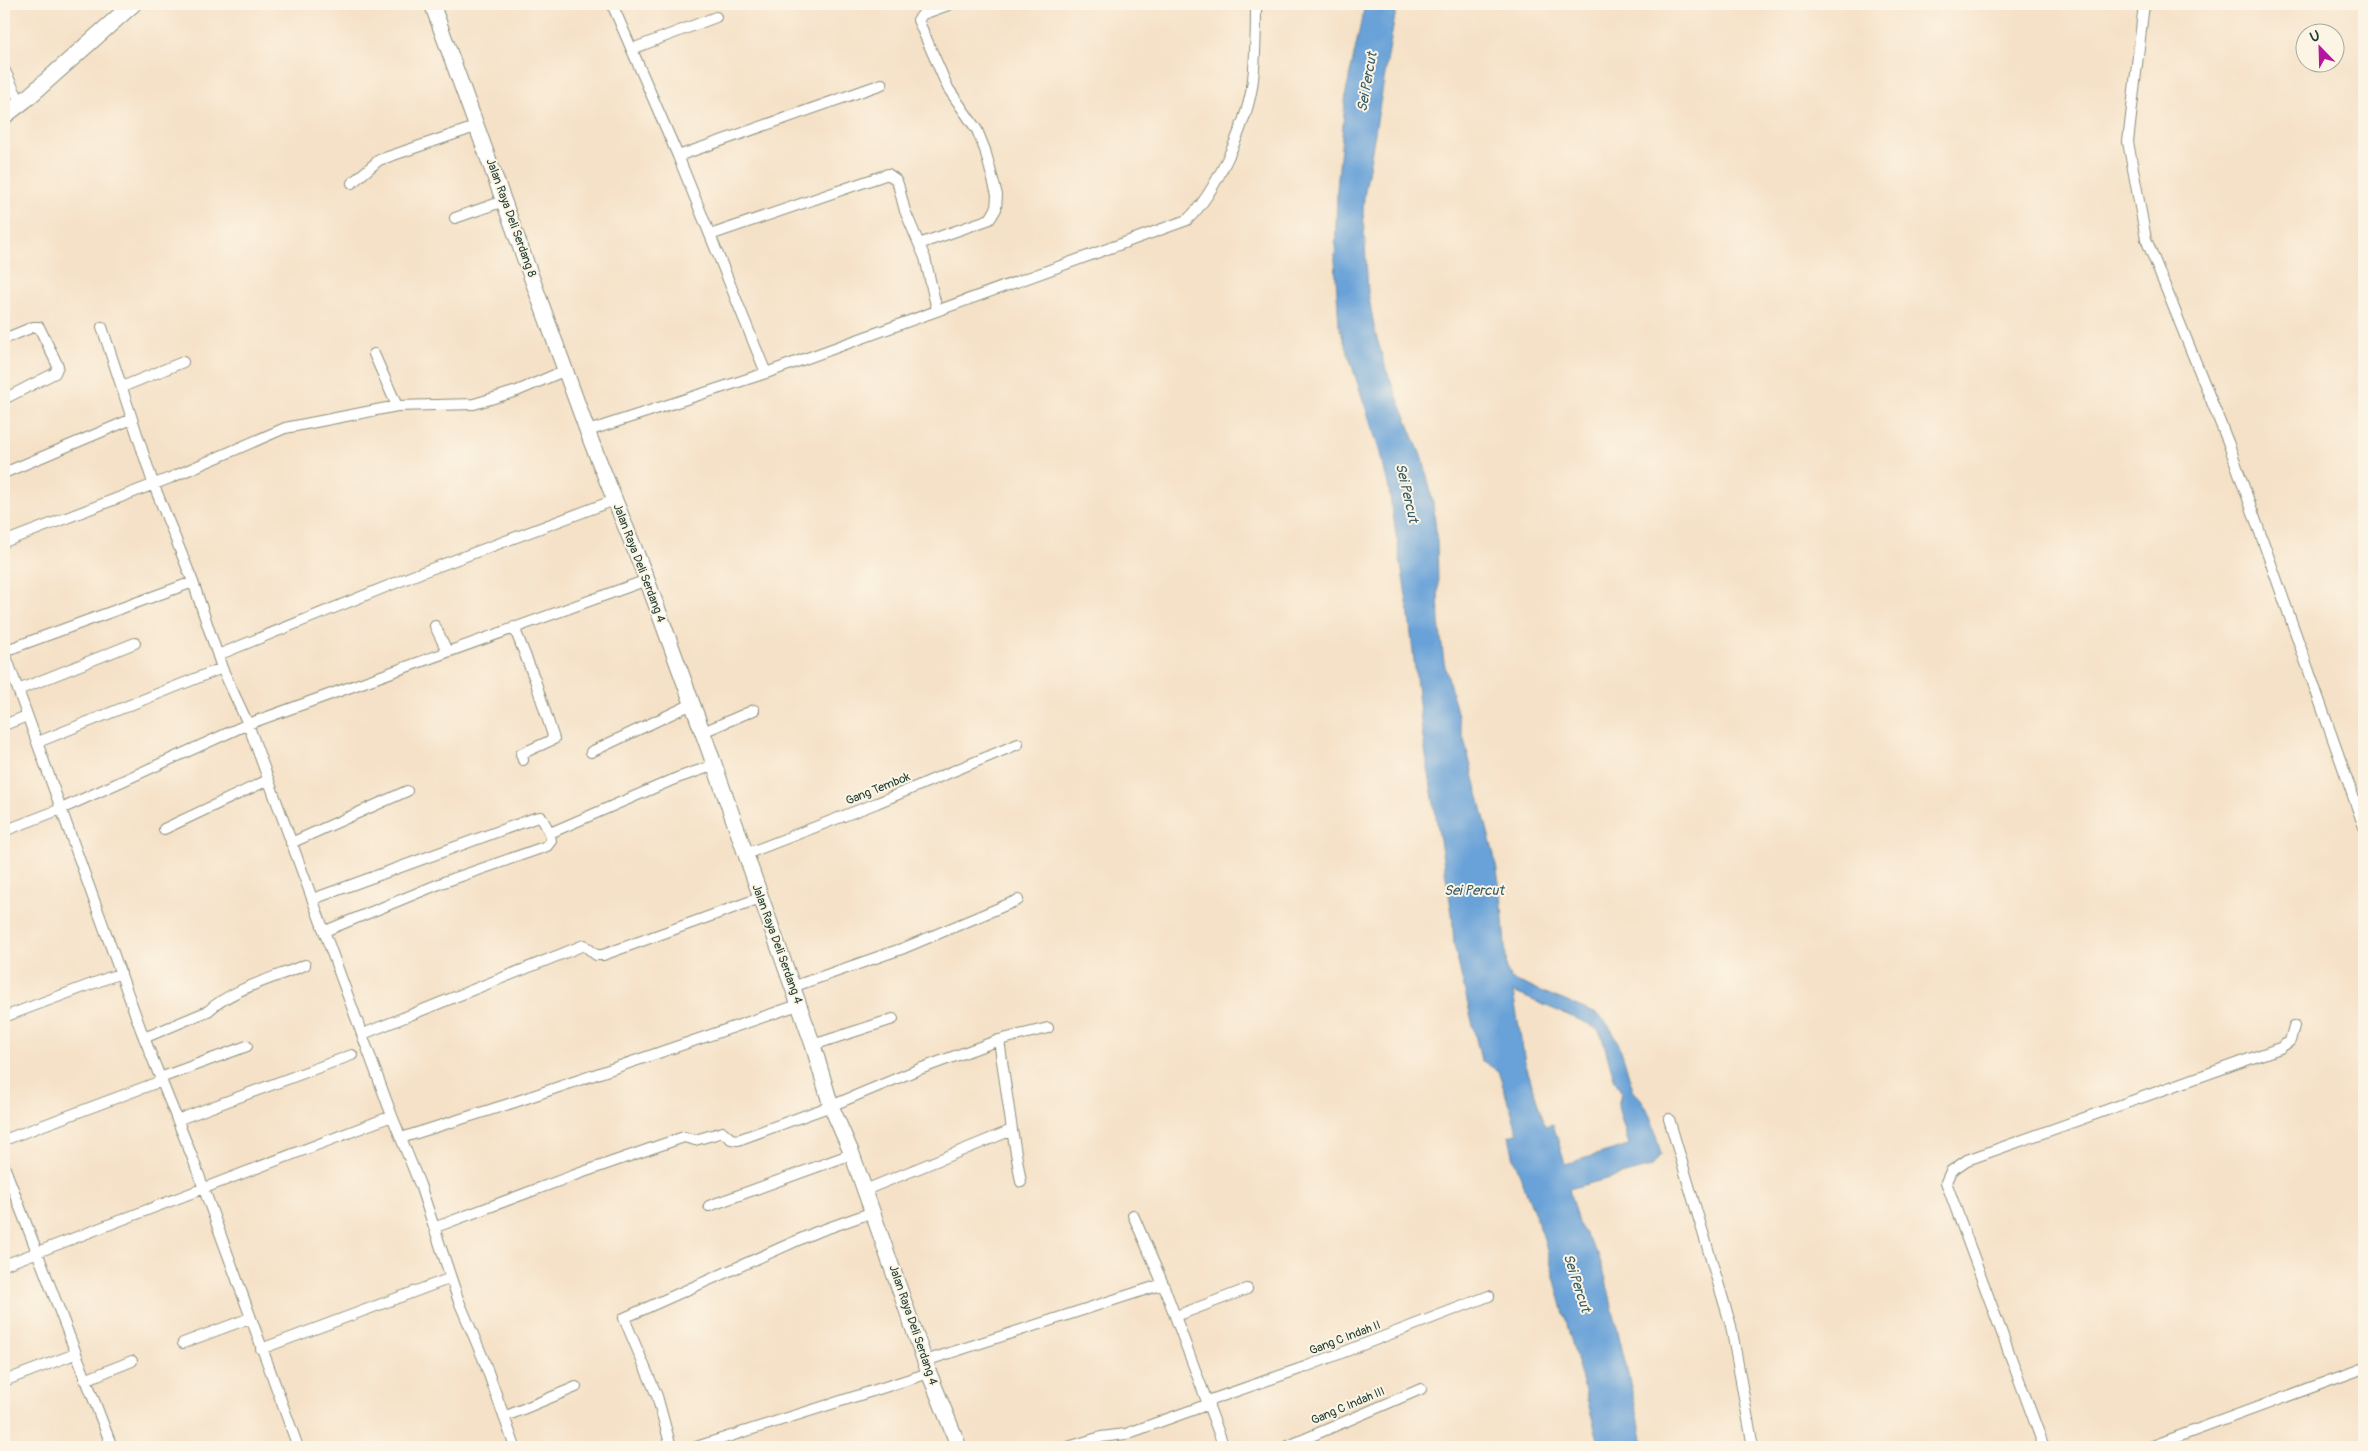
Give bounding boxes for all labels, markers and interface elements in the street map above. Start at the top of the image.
north arrow [2296,22,2346,72]
text: U [2308,27,2323,46]
water label: Sei Percut [1353,50,1381,113]
street label: Jalan Raya Deli Serdang 8 [483,157,539,279]
water label: Sei Percut [1392,462,1422,525]
street label: Jalan Raya Deli Serdang 4 [609,501,669,625]
street label: Gang Tembok [844,769,912,809]
street label: Jalan Raya Deli Serdang 4 [748,882,806,1006]
water label: Sei Percut [1444,882,1505,899]
water label: Sei Percut [1560,1252,1595,1315]
street label: Jalan Raya Deli Serdang 4 [885,1263,941,1387]
street label: Gang C Indah II [1307,1318,1383,1358]
street label: Gang C Indah III [1309,1384,1387,1428]

